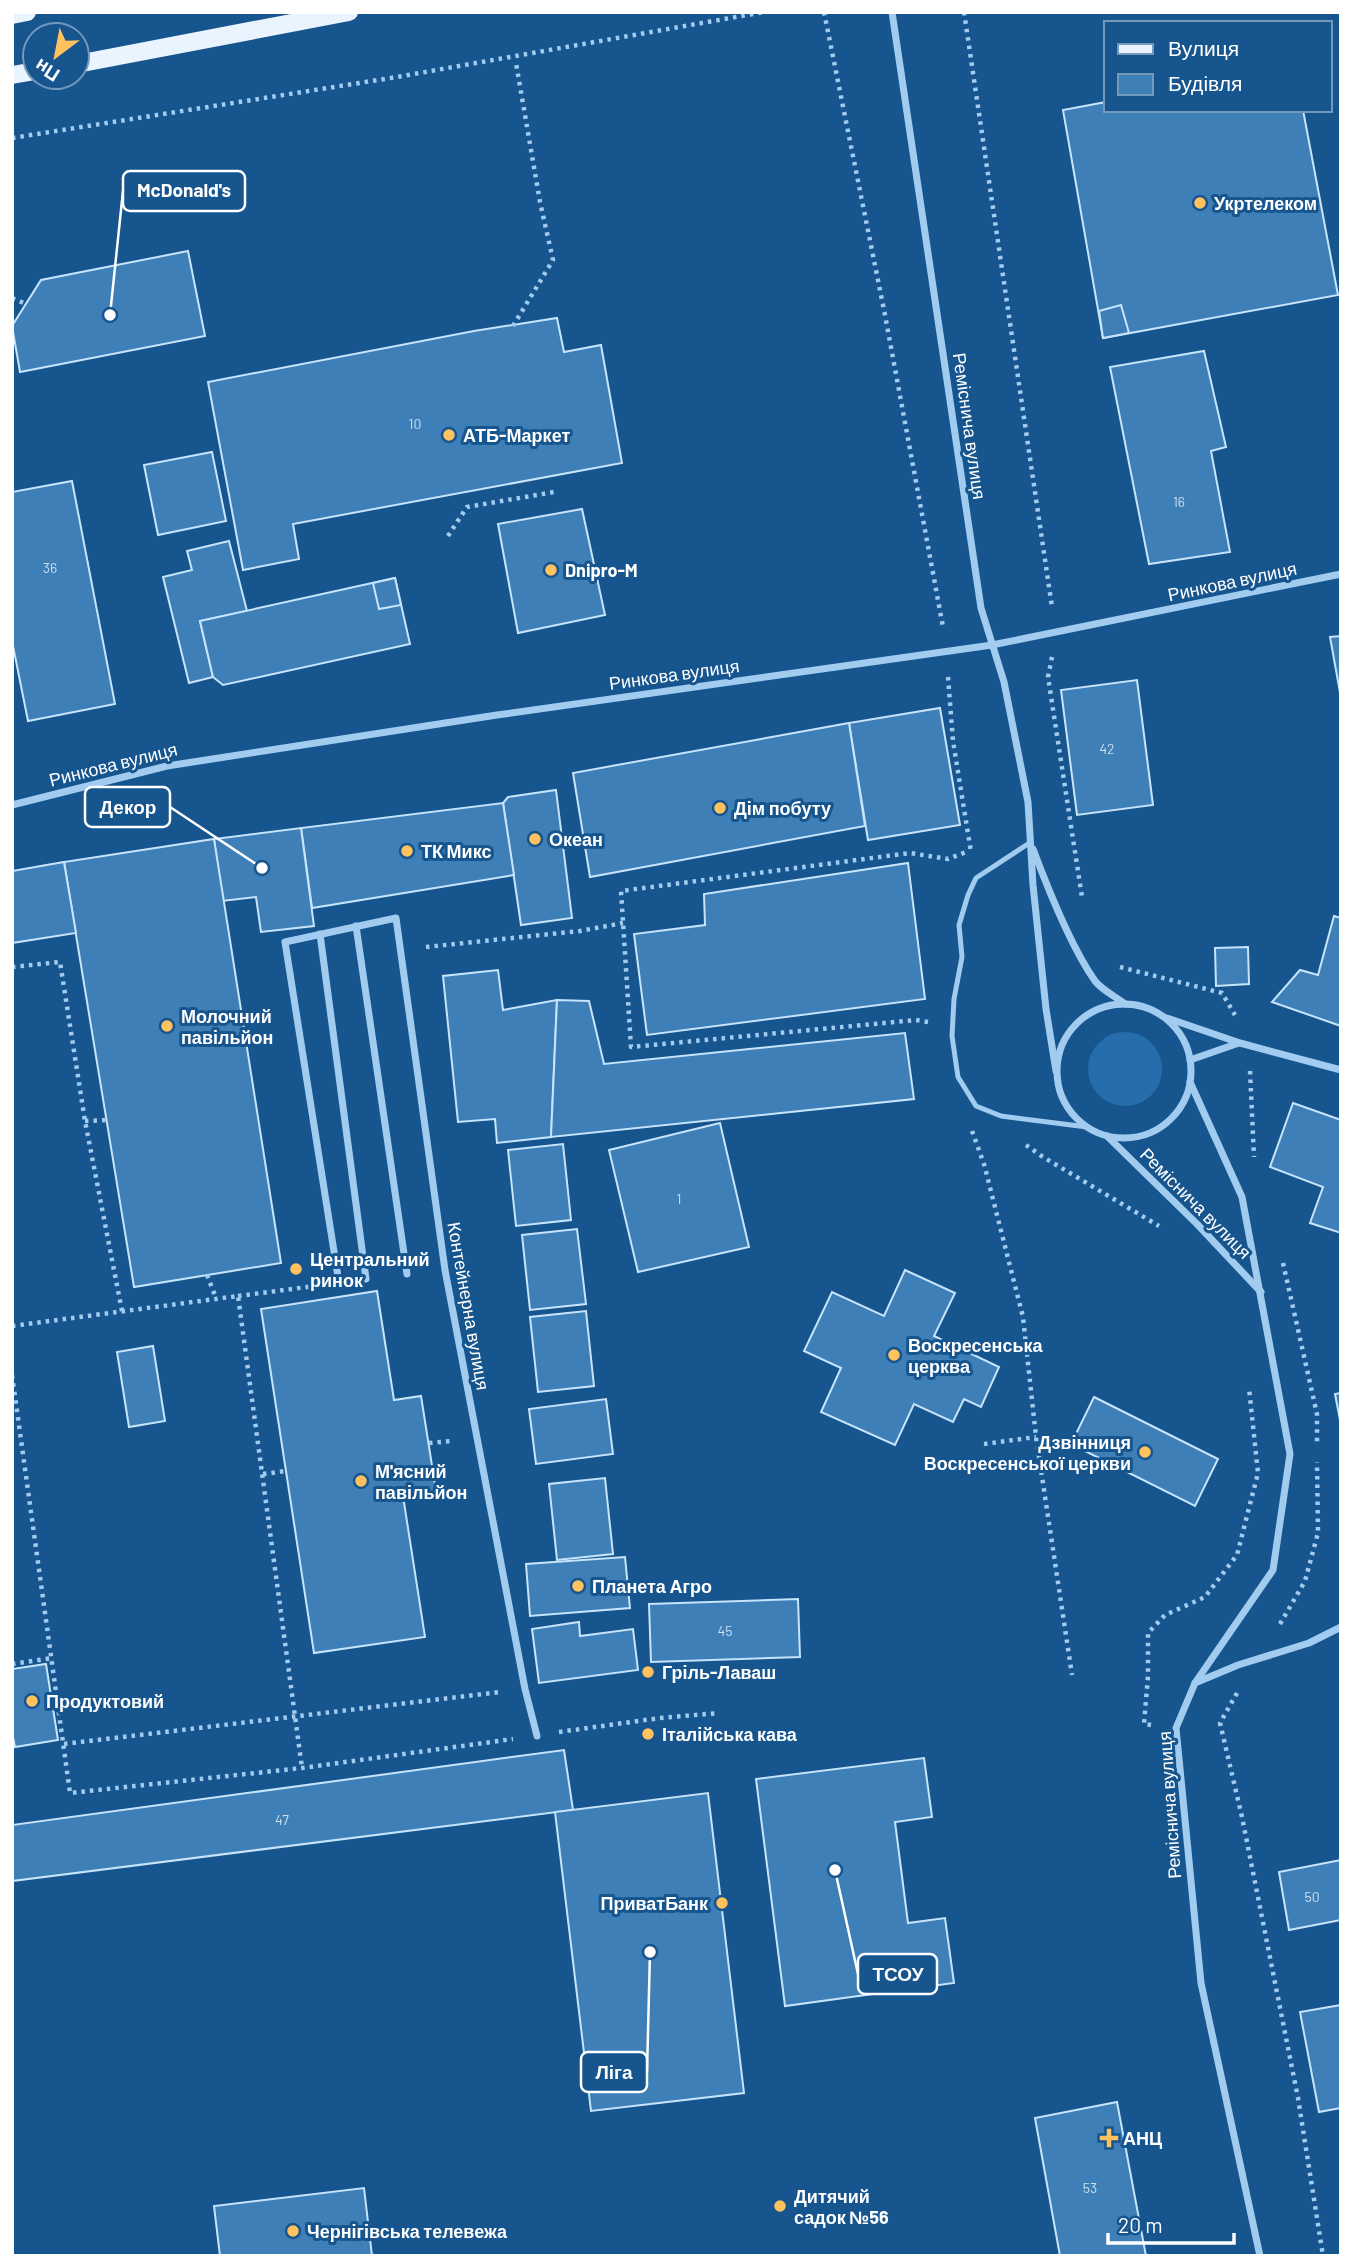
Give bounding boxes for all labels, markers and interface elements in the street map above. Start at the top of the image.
north arrow [21,21,91,91]
legend [1104,21,1332,112]
text: Вулиця [1168,35,1239,60]
text: Пн [30,54,63,87]
text: Будівля [1168,70,1242,95]
callout: McDonald's [123,171,245,211]
text: McDonald's [137,178,231,201]
place label: Укртелеком [1214,192,1317,214]
marker: Укртелеком [1192,195,1208,211]
street label: Реміснича вулиця [949,351,991,501]
house number: 10 [409,415,421,432]
place label: АТБ-Маркет [463,424,570,446]
marker: АТБ-Маркет [441,427,457,443]
house number: 16 [1173,493,1185,510]
street label: Ринкова вулиця [1165,557,1299,605]
house number: 36 [43,559,57,576]
place label: Dnipro-M [565,559,638,581]
marker: Dnipro-M [543,562,559,578]
street label: Ринкова вулиця [607,654,741,694]
street label: Ринкова вулиця [47,737,179,791]
house number: 42 [1099,740,1115,757]
callout: Декор [85,787,170,827]
text: Декор [100,795,156,818]
place label: Дім побуту [734,797,831,819]
marker: Дім побуту [712,800,728,816]
place label: Океан [549,828,603,850]
marker: Океан [527,831,543,847]
place label: ТК Микс [421,840,491,862]
marker: ТК Микс [399,843,415,859]
place label: Молочний павільйон [181,1005,273,1048]
marker: Молочний павільйон [159,1018,175,1034]
street label: Реміснича вулиця [1136,1143,1256,1263]
house number: 1 [677,1190,681,1207]
street label: Контейнерна вулиця [443,1220,495,1392]
place label: Центральний ринок [310,1248,430,1291]
marker: Центральний ринок [288,1261,304,1277]
place label: Воскресенська церква [908,1334,1044,1377]
marker: Воскресенська церква [886,1347,902,1363]
place label: Дзвінниця Воскресенської церкви [924,1431,1131,1474]
marker: Дзвінниця Воскресенської церкви [1137,1444,1153,1460]
place label: М'ясний павільйон [375,1460,467,1503]
marker: М'ясний павільйон [353,1473,369,1489]
place label: Планета Агро [592,1575,712,1597]
marker: Планета Агро [570,1578,586,1594]
house number: 45 [718,1622,732,1639]
place label: Гріль-Лаваш [662,1661,776,1683]
marker: Гріль-Лаваш [640,1664,656,1680]
place label: Продуктовий [46,1690,164,1712]
marker: Продуктовий [24,1693,40,1709]
place label: Італійська кава [662,1723,798,1745]
marker: Італійська кава [640,1726,656,1742]
street label: Реміснича вулиця [1153,1730,1185,1880]
house number: 47 [275,1811,289,1828]
house number: 50 [1304,1888,1320,1905]
place label: ПриватБанк [601,1892,709,1914]
marker: ПриватБанк [714,1895,730,1911]
callout: ТСОУ [858,1954,937,1994]
text: ТСОУ [873,1962,924,1985]
callout: Ліга [581,2052,647,2092]
text: Ліга [595,2060,633,2083]
place label: АНЦ [1123,2127,1163,2149]
marker: АНЦ [1101,2130,1117,2146]
house number: 53 [1083,2179,1097,2196]
place label: Дитячий садок №56 [794,2185,889,2228]
marker: Дитячий садок №56 [772,2198,788,2214]
scale bar [1108,2202,1234,2246]
text: 20 m [1118,2212,1163,2237]
place label: Чернігівська телевежа [307,2220,508,2242]
marker: Чернігівська телевежа [285,2223,301,2239]

